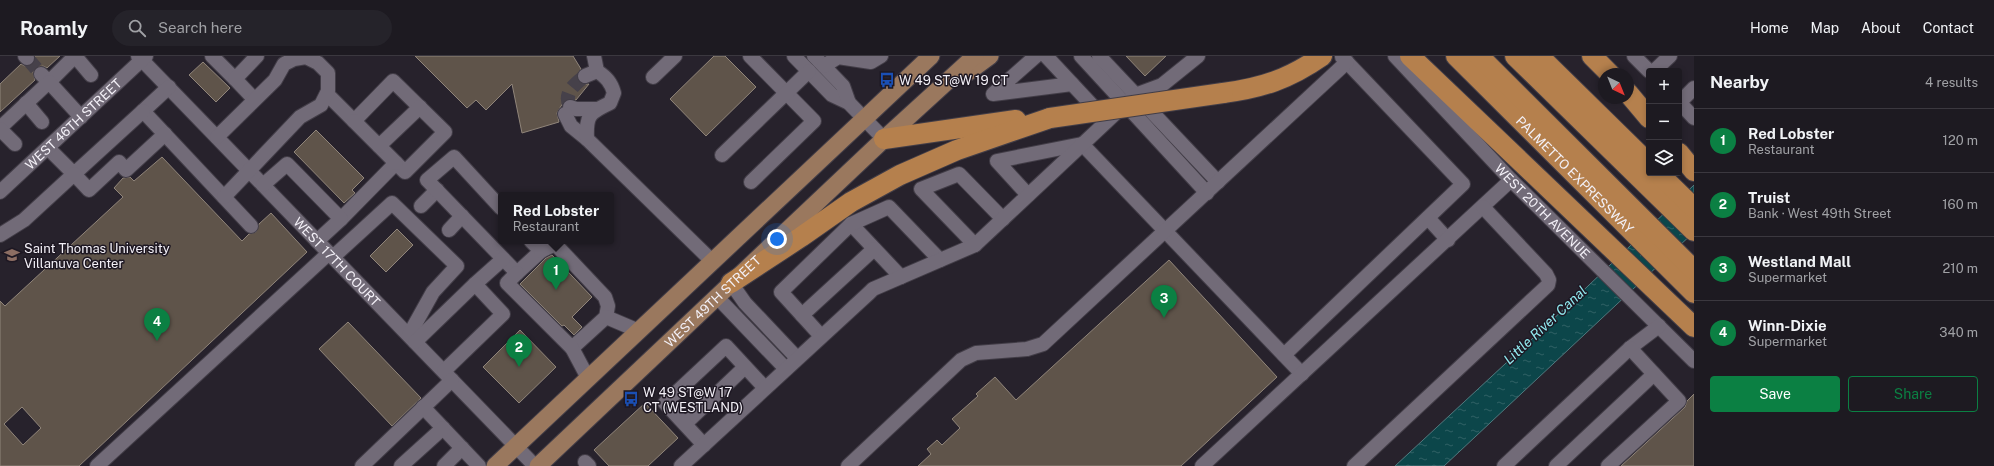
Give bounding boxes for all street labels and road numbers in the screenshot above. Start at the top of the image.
street label: WEST 46TH STREET [22,76,125,173]
street label: PALMETTO EXPRESSWAY [1513,113,1637,237]
street label: WEST 20TH AVENUE [1492,161,1593,262]
street label: WEST 17TH COURT [290,214,383,310]
street label: WEST 49TH STREET [662,253,764,350]

